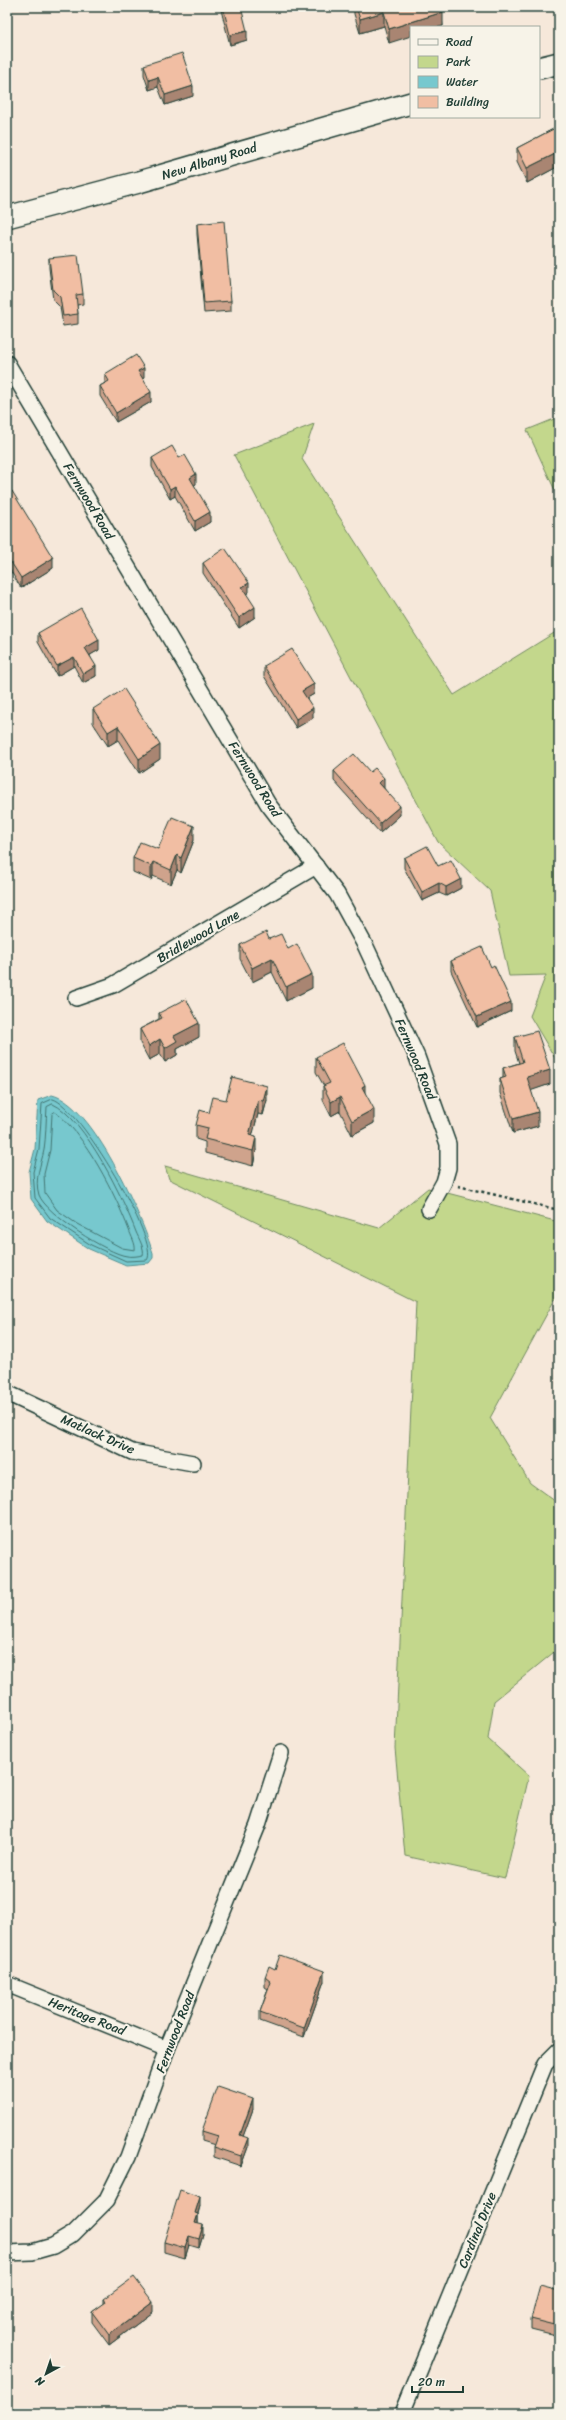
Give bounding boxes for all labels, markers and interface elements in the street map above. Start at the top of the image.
legend [410,26,540,118]
text: Road [446,31,473,53]
text: Park [446,51,471,73]
text: Water [446,71,479,93]
text: Building [446,91,489,113]
street label: New Albany Road [158,135,261,186]
street label: Fernwood Road [57,458,122,545]
street label: Fernwood Road [222,736,288,823]
street label: Bridlewood Lane [152,903,244,969]
street label: Fernwood Road [389,1015,444,1104]
street label: Matlack Drive [57,1407,139,1461]
street label: Fernwood Road [149,1987,202,2076]
street label: Heritage Road [45,1990,130,2042]
street label: Cardinal Drive [451,2188,503,2272]
north arrow [26,2354,66,2394]
scale bar [412,2368,463,2394]
text: N [31,2371,50,2392]
text: 20 m [418,2371,445,2393]

